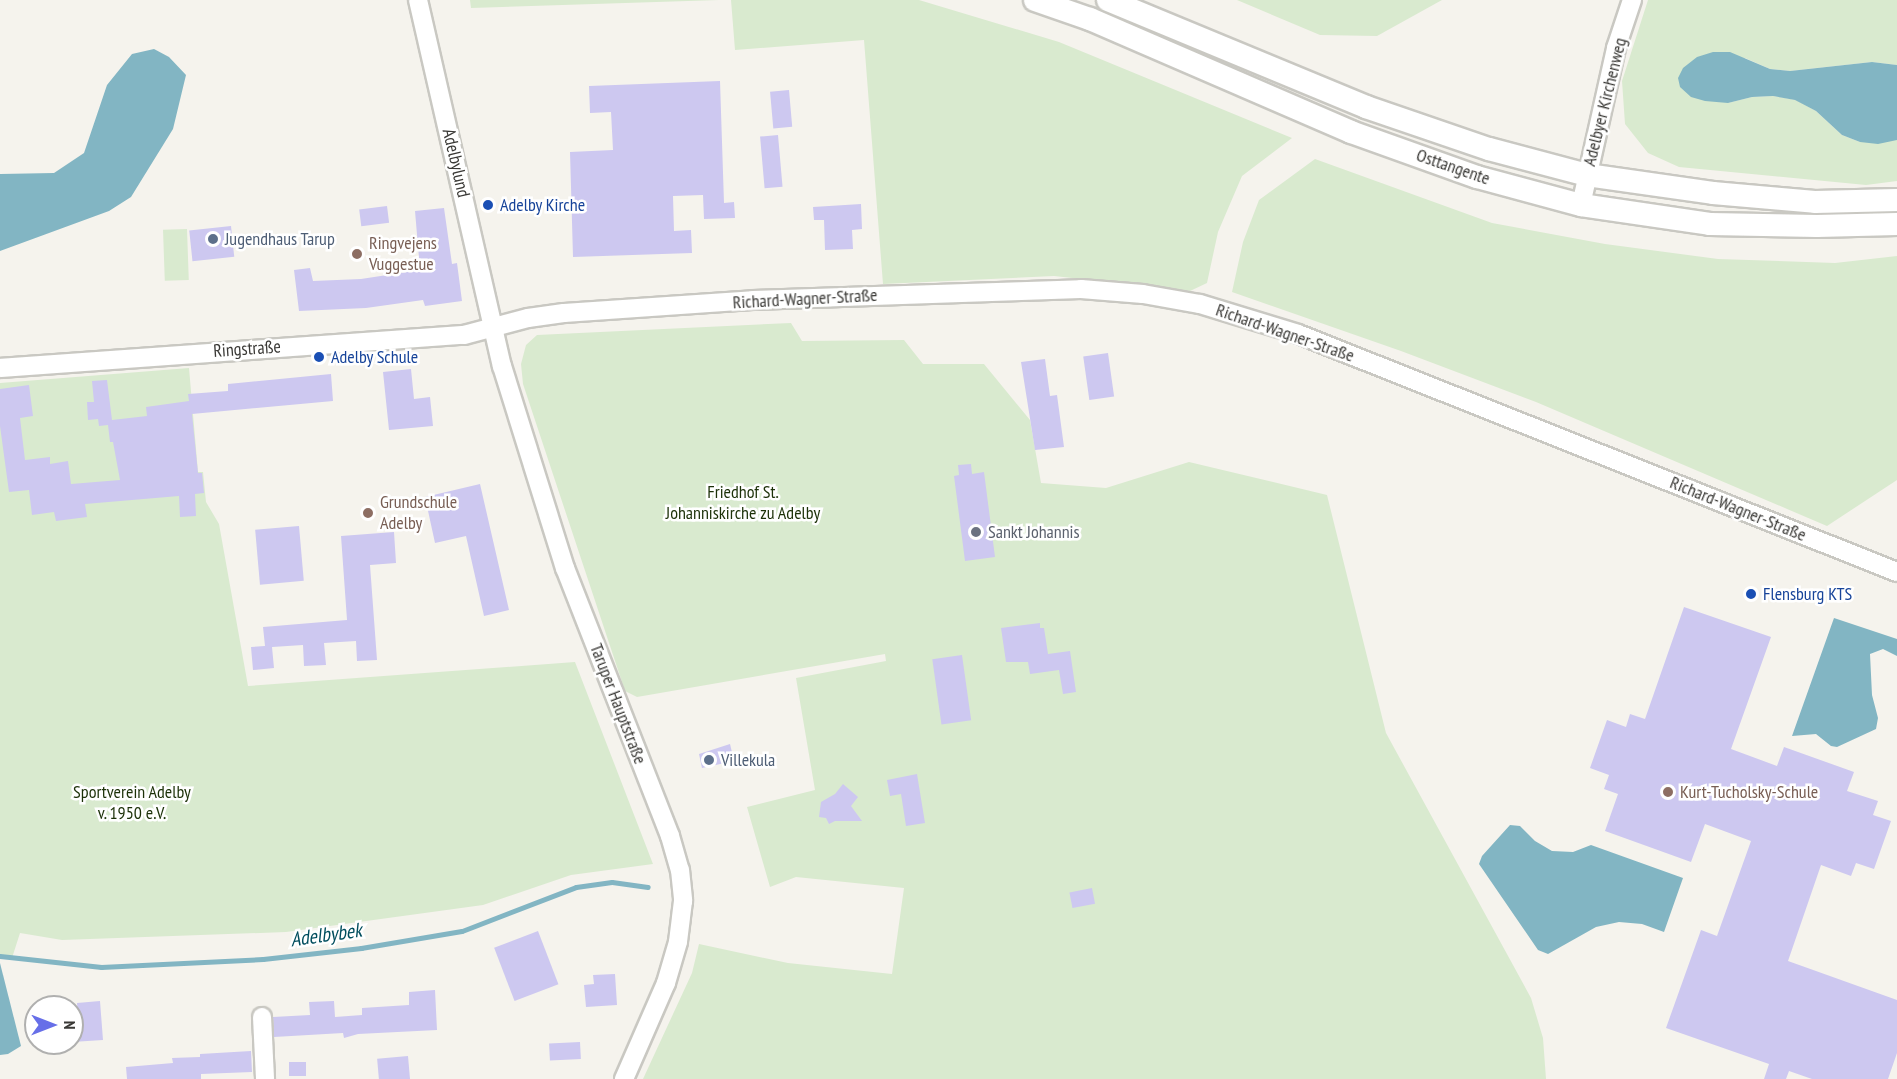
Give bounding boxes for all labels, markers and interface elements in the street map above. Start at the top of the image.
street label: Adelbyer Kirchenweg [1579,36,1631,168]
street label: Adelbylund [438,126,474,200]
street label: Osttangente [1413,144,1493,190]
place label: Adelby Kirche [500,194,586,216]
marker: Adelby Kirche [481,198,495,212]
place label: Jugendhaus Tarup [225,228,335,250]
marker: Jugendhaus Tarup [206,232,220,246]
place label: Ringvejens Vuggestue [369,233,437,276]
marker: Ringvejens Vuggestue [350,247,364,261]
street label: Richard-Wagner-Straße [732,284,878,314]
street label: Richard-Wagner-Straße [1213,299,1357,367]
street label: Ringstraße [213,336,281,362]
place label: Adelby Schule [331,346,419,368]
marker: Adelby Schule [312,350,326,364]
street label: Richard-Wagner-Straße [1667,472,1809,546]
park label: Friedhof St. Johanniskirche zu Adelby [666,482,820,524]
place label: Grundschule Adelby [380,492,457,534]
marker: Grundschule Adelby [361,506,375,520]
place label: Sankt Johannis [988,521,1080,543]
marker: Sankt Johannis [969,525,983,539]
place label: Flensburg KTS [1763,583,1852,605]
marker: Flensburg KTS [1744,587,1758,601]
street label: Taruper Hauptstraße [585,641,651,767]
place label: Villekula [721,749,775,771]
marker: Villekula [702,753,716,767]
place label: Kurt-Tucholsky-Schule [1680,781,1818,803]
park label: Sportverein Adelby v. 1950 e.V. [73,782,191,824]
marker: Kurt-Tucholsky-Schule [1661,785,1675,799]
water label: Adelbybek [289,918,363,952]
north arrow [24,995,84,1055]
text: N [60,1021,80,1029]

